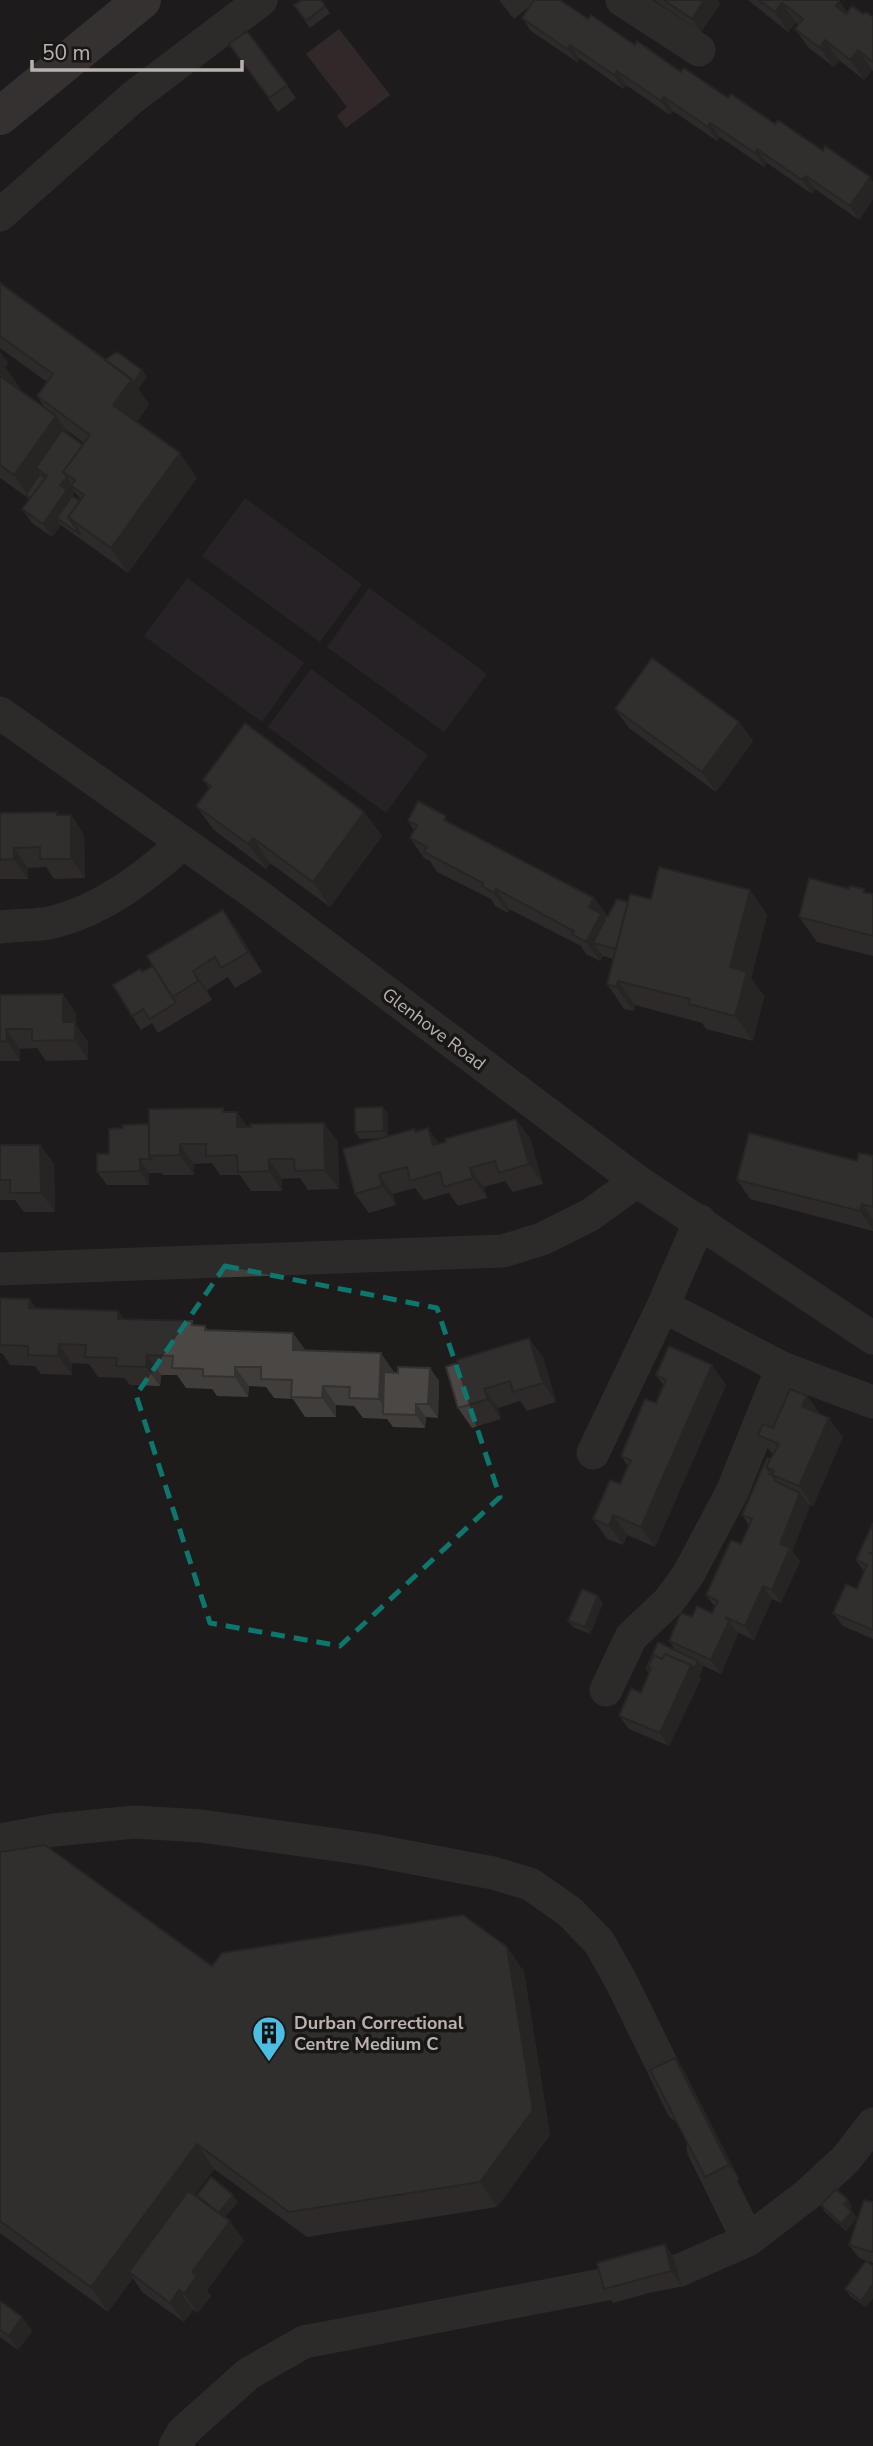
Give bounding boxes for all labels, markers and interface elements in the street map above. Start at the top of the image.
scale bar [32,28,242,72]
text: 50 m [42,39,91,67]
street label: Glenhove Road [377,982,491,1076]
place label: Durban Correctional Centre Medium C [294,2011,464,2056]
building icon: Durban Correctional Centre Medium C [250,2014,288,2063]

